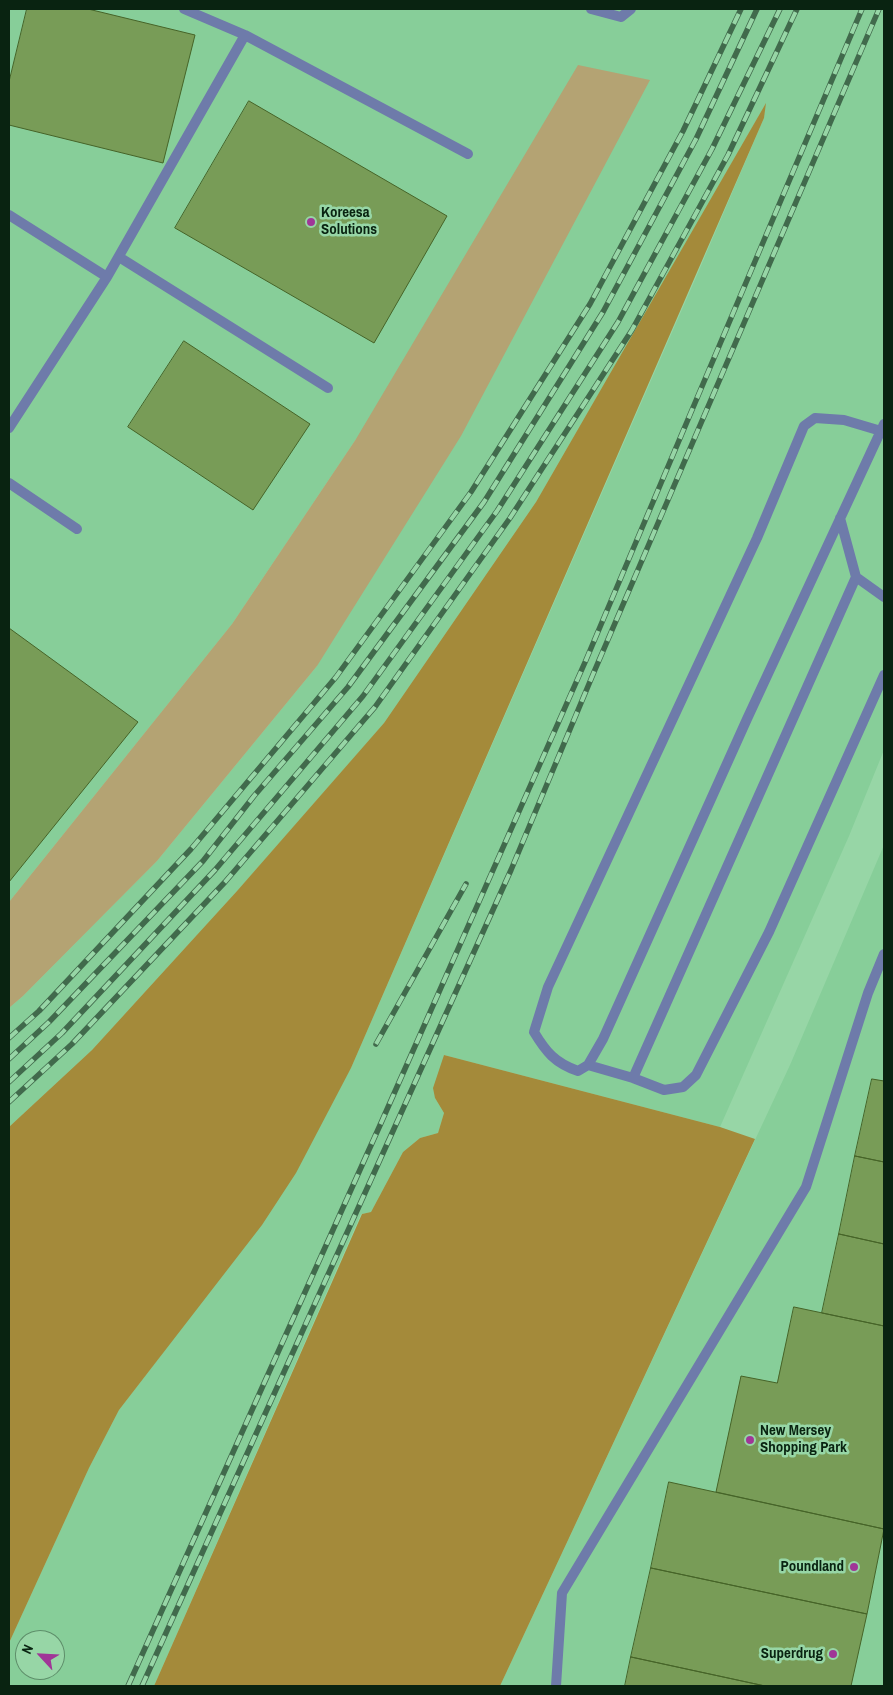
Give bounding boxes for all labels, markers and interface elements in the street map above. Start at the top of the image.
place label: Koreesa Solutions [321,204,377,239]
marker: Koreesa Solutions [305,216,317,228]
place label: New Mersey Shopping Park [760,1422,847,1457]
marker: New Mersey Shopping Park [744,1434,756,1446]
place label: Poundland [780,1558,844,1576]
marker: Poundland [848,1561,860,1573]
north arrow [15,1630,65,1680]
text: N [17,1642,37,1657]
place label: Superdrug [761,1645,823,1663]
marker: Superdrug [827,1648,839,1660]

